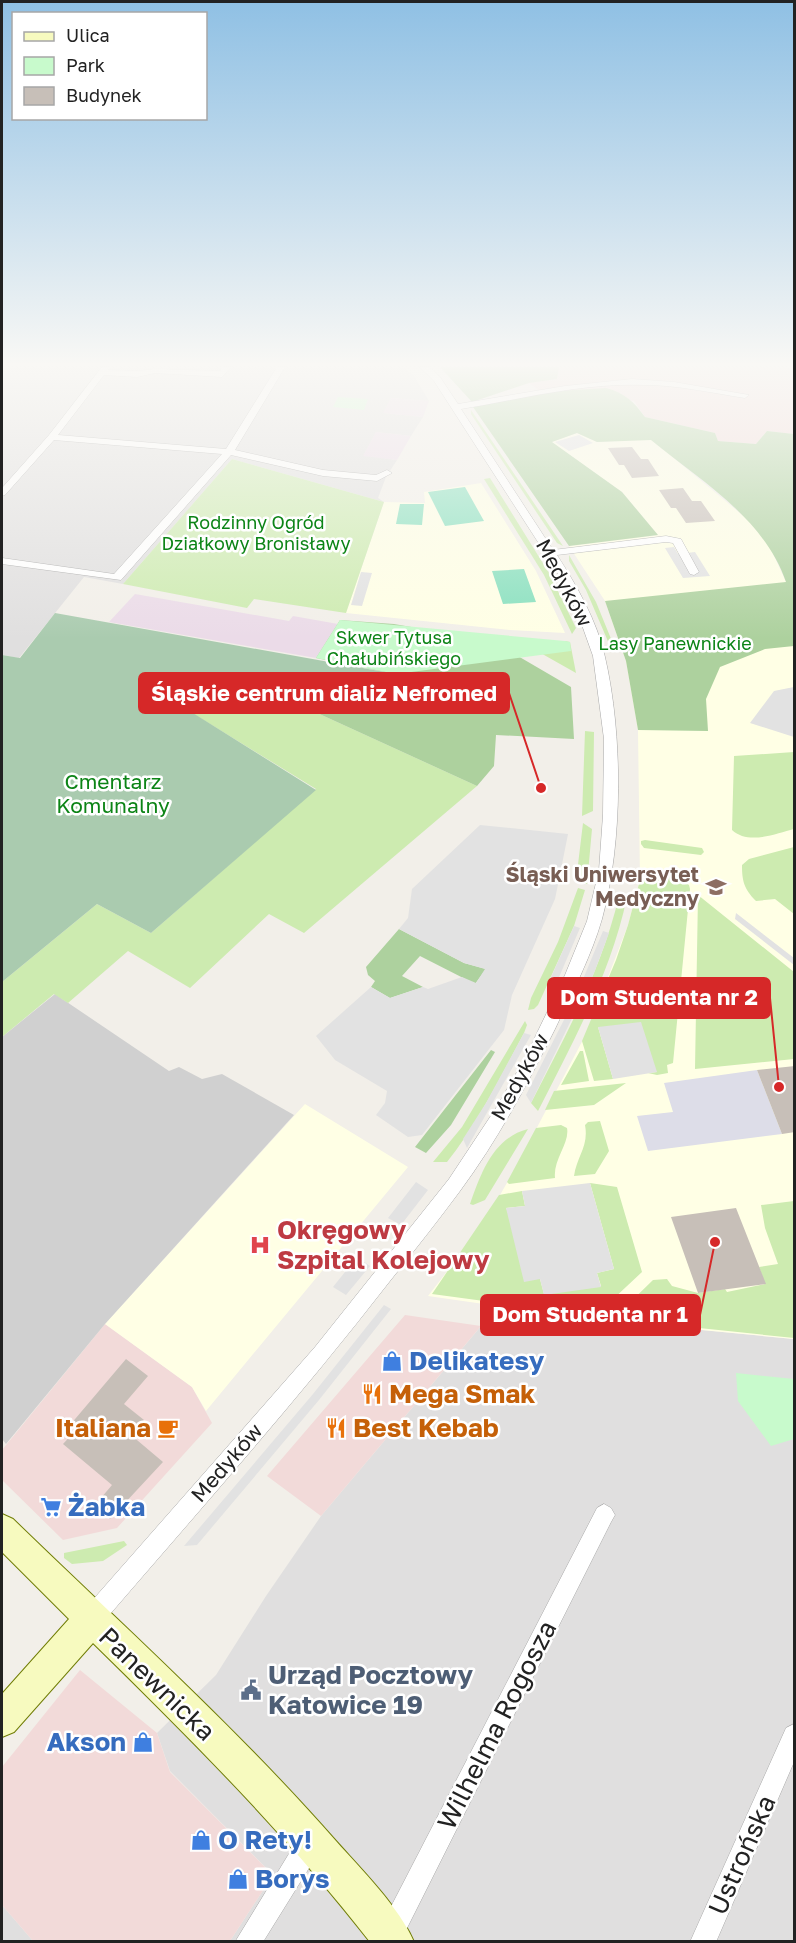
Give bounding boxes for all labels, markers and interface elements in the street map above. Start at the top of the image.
legend [12,12,207,120]
text: Ulica [66,24,110,46]
text: Park [66,54,105,76]
text: Budynek [66,84,142,106]
park label: Rodzinny Ogród Działkowy Bronisławy [162,511,350,554]
street label: Medyków [531,534,599,631]
park label: Skwer Tytusa Chałubińskiego [327,626,461,669]
park label: Lasy Panewnickie [598,632,752,654]
callout: Śląskie centrum dializ Nefromed [139,673,509,713]
text: Śląskie centrum dializ Nefromed [151,679,497,706]
park label: Cmentarz Komunalny [56,768,170,818]
place label: Śląski Uniwersytet Medyczny [505,861,699,911]
school or university icon: Śląski Uniwersytet Medyczny [704,875,728,899]
callout: Dom Studenta nr 2 [548,978,770,1018]
text: Dom Studenta nr 2 [560,983,758,1010]
street label: Medyków [485,1028,554,1125]
place label: Okręgowy Szpital Kolejowy [277,1214,490,1275]
hospital icon: Okręgowy Szpital Kolejowy [248,1233,272,1257]
callout: Dom Studenta nr 1 [481,1295,700,1335]
text: Dom Studenta nr 1 [492,1300,688,1327]
place label: Delikatesy [409,1345,545,1376]
shop icon: Delikatesy [380,1349,404,1373]
place label: Mega Smak [389,1378,535,1409]
restaurant icon: Mega Smak [360,1382,384,1406]
place label: Italiana [55,1412,151,1443]
place label: Best Kebab [353,1412,499,1443]
cafe icon: Italiana [156,1416,180,1440]
restaurant icon: Best Kebab [324,1416,348,1440]
street label: Medyków [185,1418,267,1507]
place label: Żabka [68,1491,145,1522]
supermarket icon: Żabka [39,1495,63,1519]
street label: Wilhelma Rogosza [430,1615,563,1834]
street label: Panewnicka [93,1621,222,1747]
place label: Urząd Pocztowy Katowice 19 [268,1659,474,1720]
public building icon: Urząd Pocztowy Katowice 19 [239,1678,263,1702]
place label: Akson [47,1726,126,1757]
shop icon: Akson [131,1730,155,1754]
street label: Ustrońska [701,1790,782,1919]
place label: O Rety! [218,1824,312,1855]
shop icon: O Rety! [189,1828,213,1852]
place label: Borys [255,1863,330,1894]
shop icon: Borys [226,1867,250,1891]

